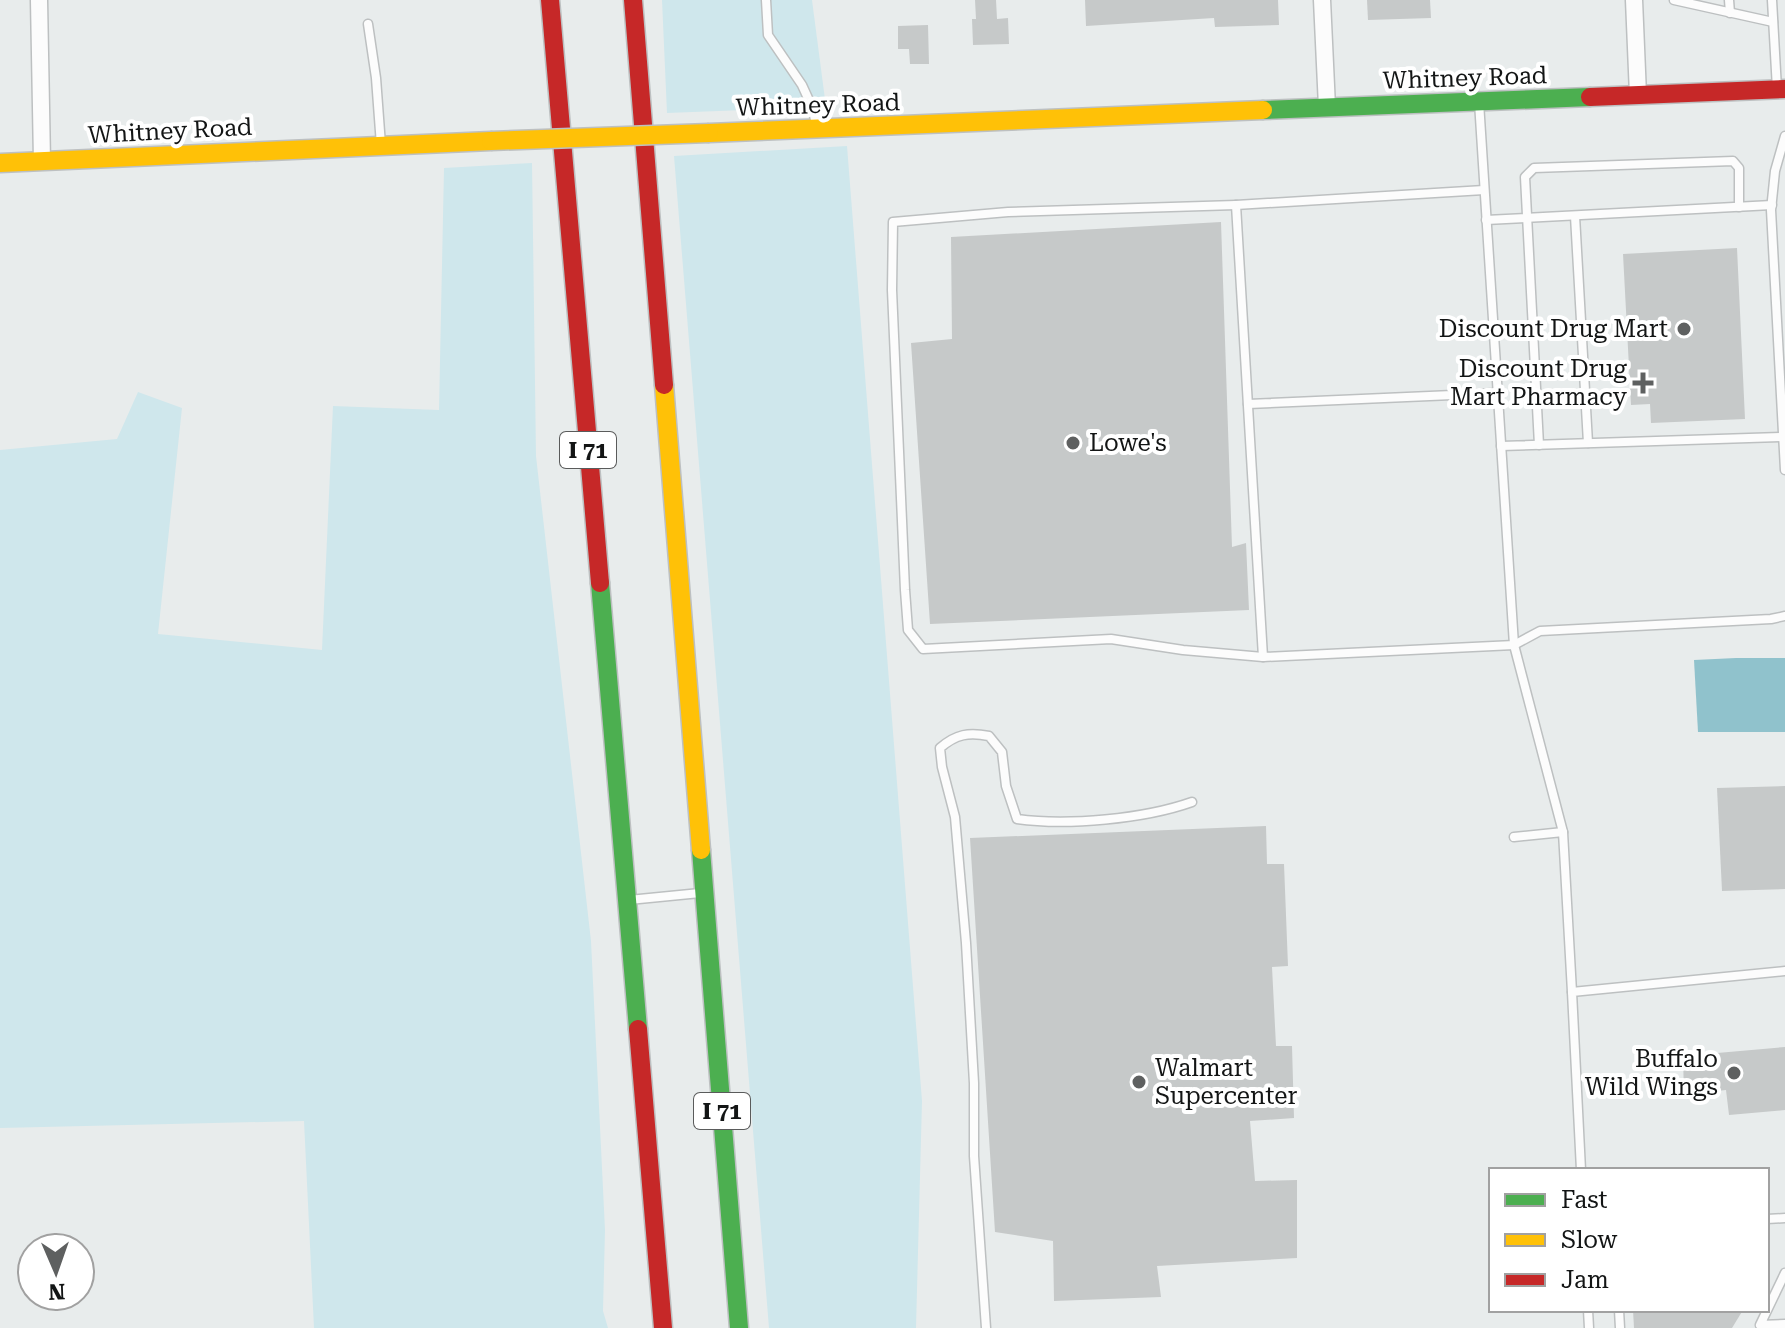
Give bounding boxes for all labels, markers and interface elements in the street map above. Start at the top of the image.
street label: Whitney Road [1382,61,1548,95]
street label: Whitney Road [735,88,901,122]
street label: Whitney Road [87,113,253,149]
place label: Discount Drug Mart [1439,315,1668,343]
marker: Discount Drug Mart [1675,320,1693,338]
place label: Discount Drug Mart Pharmacy [1450,355,1628,411]
marker: Discount Drug Mart Pharmacy [1634,374,1652,392]
place label: Lowe's [1089,429,1167,457]
road number: I 71 [560,432,616,468]
marker: Lowe's [1064,434,1082,452]
place label: Buffalo Wild Wings [1585,1045,1718,1101]
place label: Walmart Supercenter [1155,1054,1297,1110]
marker: Buffalo Wild Wings [1725,1064,1743,1082]
marker: Walmart Supercenter [1130,1073,1148,1091]
road number: I 71 [694,1093,750,1129]
legend [1489,1168,1769,1312]
text: Fast [1561,1186,1608,1214]
text: Slow [1561,1226,1618,1254]
north arrow [16,1232,96,1312]
text: Jam [1561,1266,1609,1294]
text: N [48,1279,66,1304]

